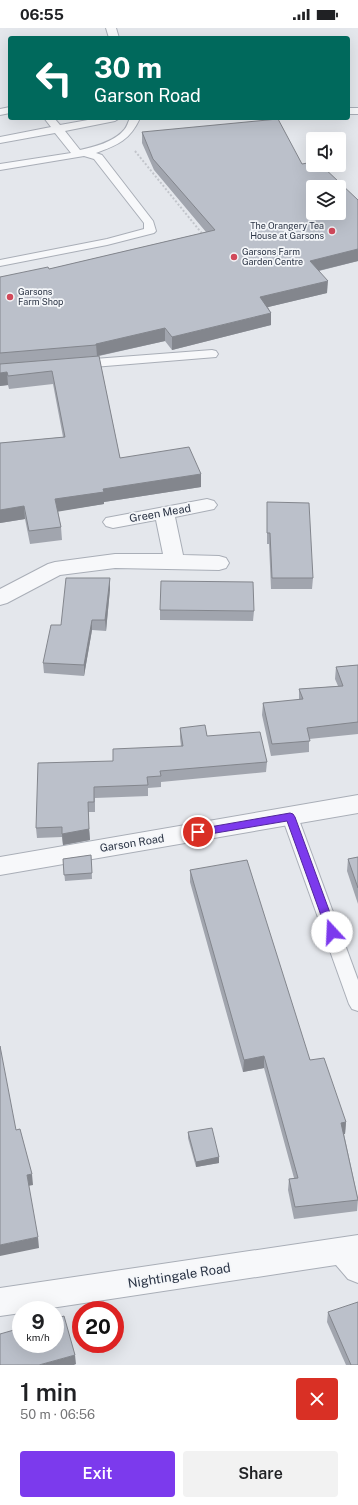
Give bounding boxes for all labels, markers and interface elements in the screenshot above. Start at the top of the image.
text: 06:55 [20,6,64,23]
text: 30 m [94,51,162,84]
icon: left [28,52,80,104]
text: Garson Road [94,85,201,106]
map controls [306,132,346,220]
button: sound [306,132,346,172]
button: layers [306,180,346,220]
place label: The Orangery Tea House at Garsons [250,220,324,241]
marker: The Orangery Tea House at Garsons [327,226,337,236]
place label: Garsons Farm Garden Centre [242,246,303,267]
marker: Garsons Farm Garden Centre [229,252,239,262]
place label: Garsons Farm Shop [18,286,63,307]
marker: Garsons Farm Shop [5,292,15,302]
street label: Green Mead [128,502,192,524]
pin [181,815,215,849]
icon: arrive [187,821,209,843]
street label: Garson Road [99,832,165,854]
position arrow [311,911,353,953]
street label: Nightingale Road [126,1260,232,1291]
speed limit sign: 20 [72,1301,124,1353]
text: 9 [31,1310,45,1334]
text: km/h [26,1331,50,1343]
text: 1 min [20,1378,77,1406]
button: close [296,1378,338,1420]
text: 50 m · 06:56 [20,1407,95,1422]
button: Exit [20,1451,175,1497]
button: Share [183,1451,338,1497]

